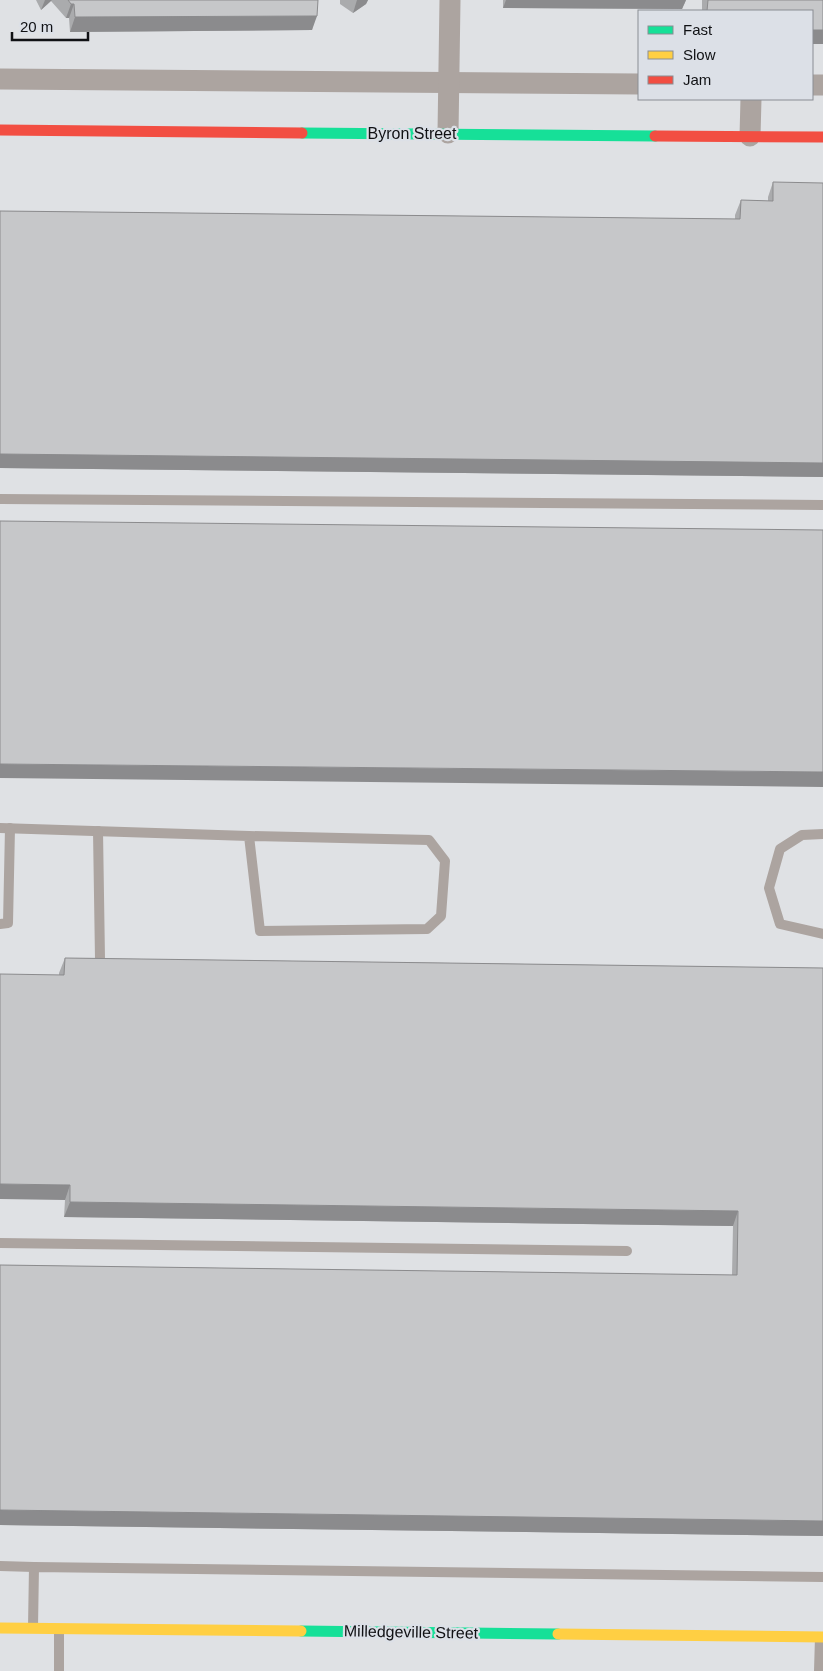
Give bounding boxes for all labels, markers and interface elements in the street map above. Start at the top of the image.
scale bar [12,10,89,42]
legend [638,10,813,100]
text: 20 m [20,18,53,35]
text: Fast [683,21,713,38]
text: Slow [683,46,716,63]
text: Jam [683,71,711,88]
street label: Byron Street [368,125,457,142]
street label: Milledgeville Street [344,1622,479,1642]

